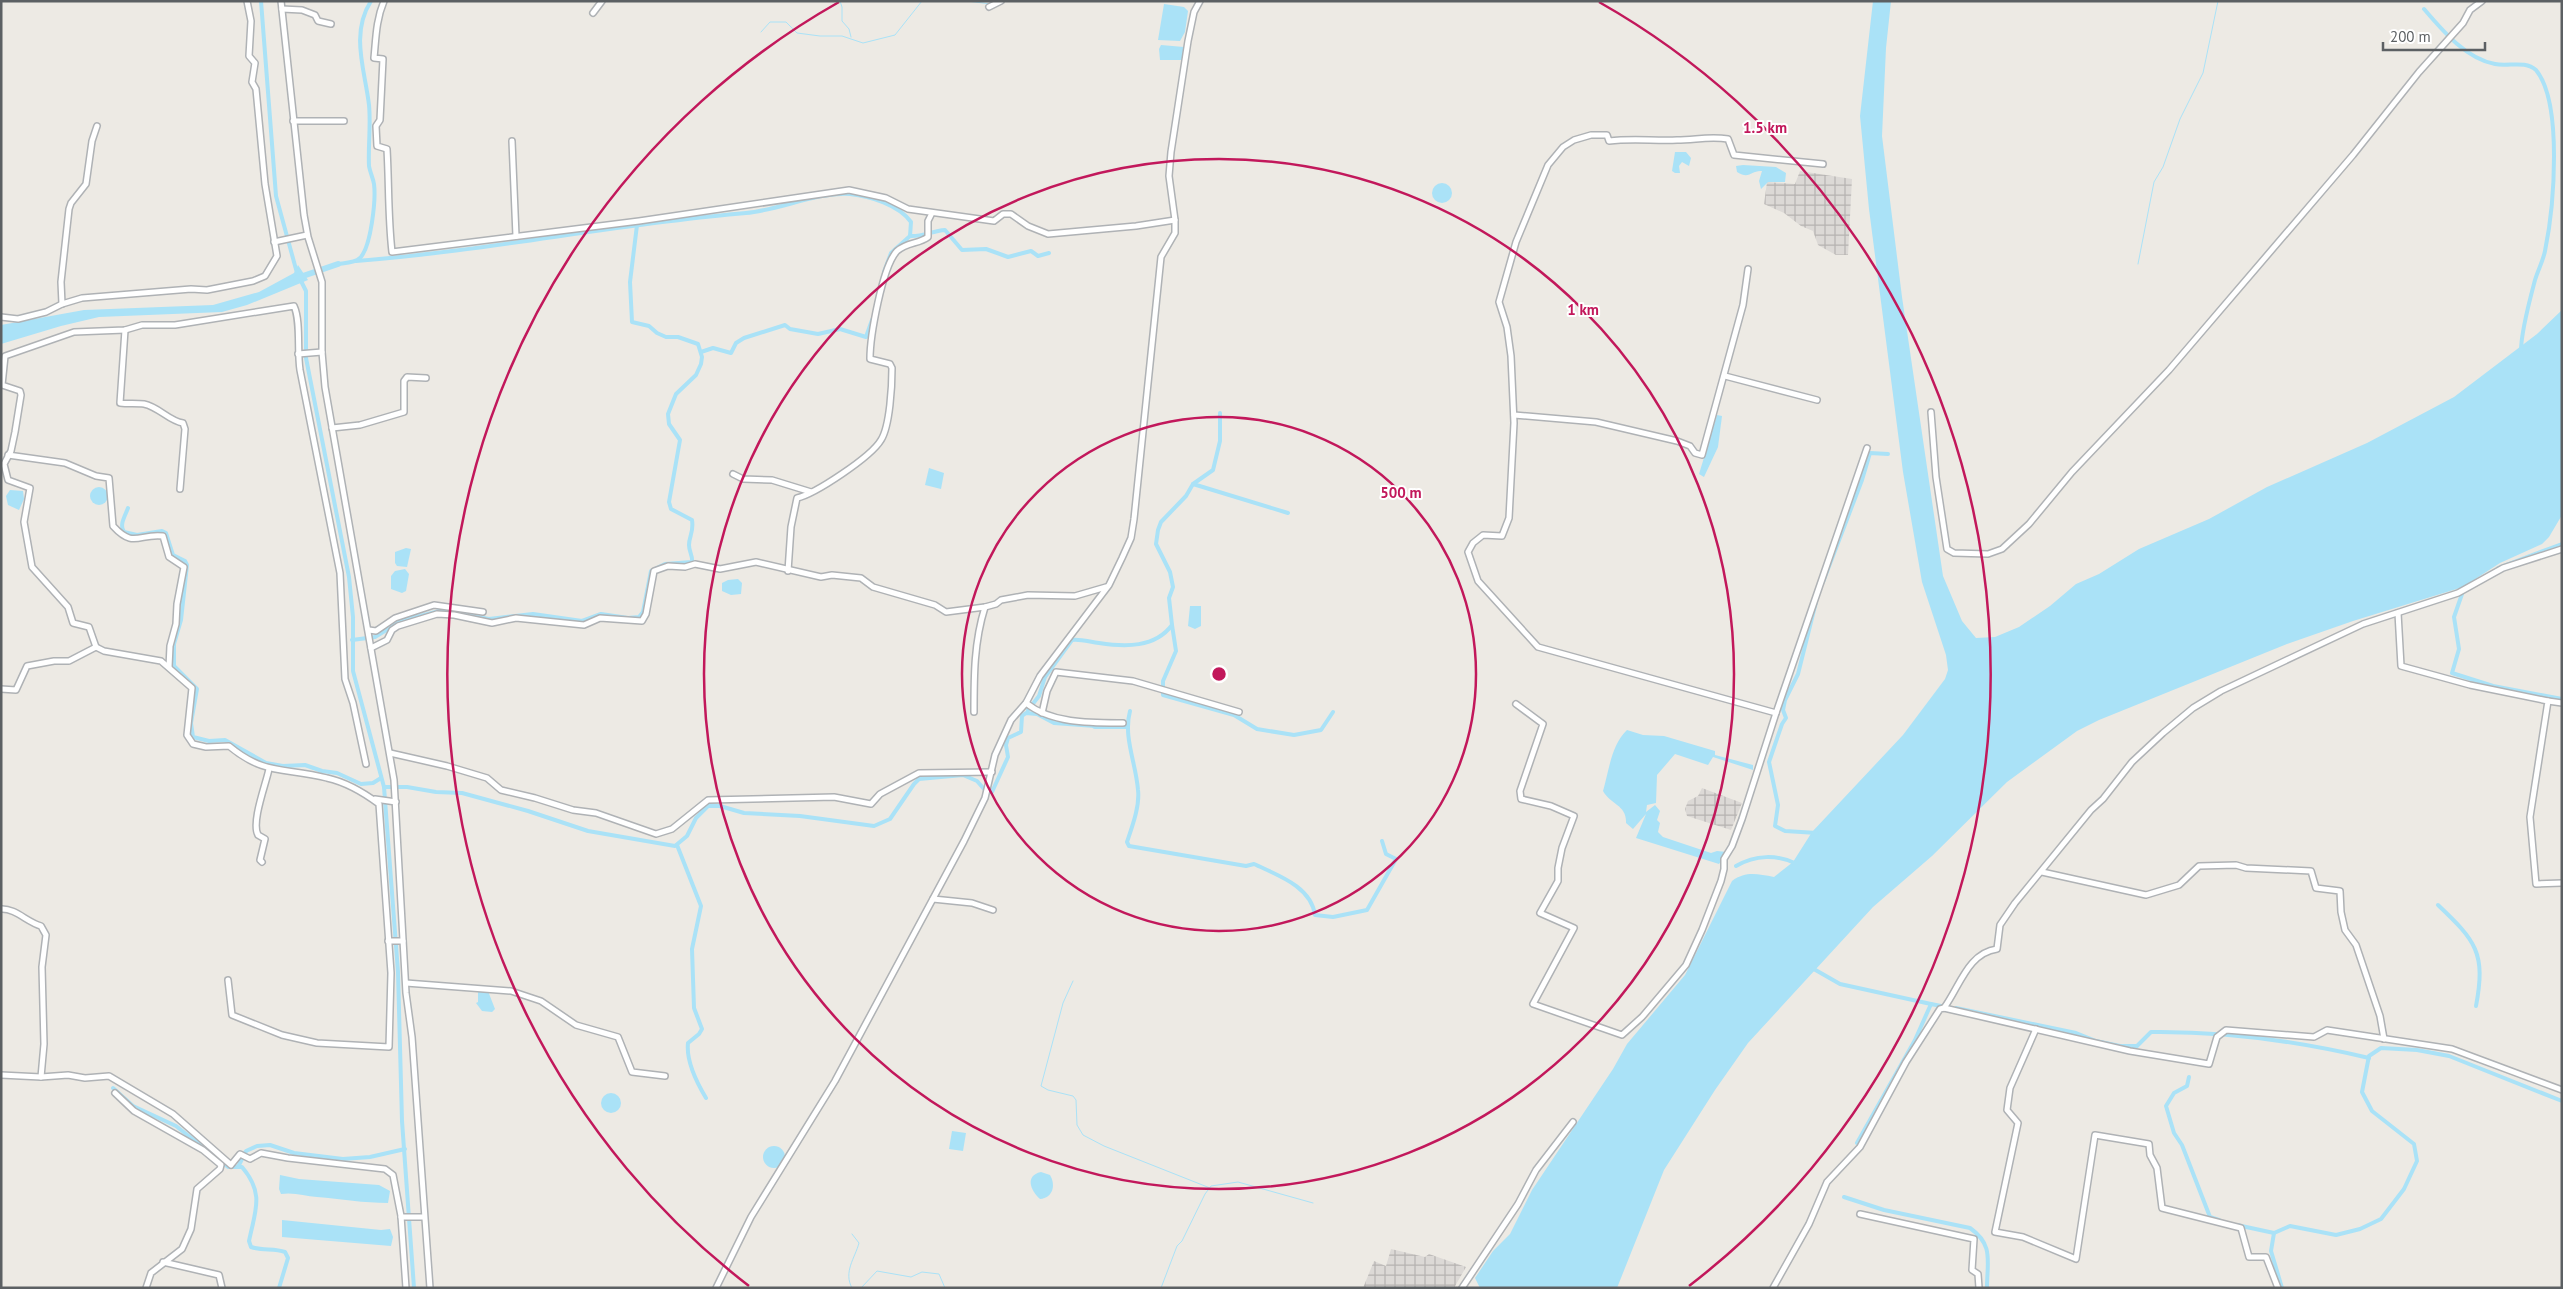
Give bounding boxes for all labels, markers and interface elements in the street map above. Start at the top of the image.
scale bar [2383,20,2486,52]
text: 200 m [2390,27,2431,46]
text: 1.5 km [1743,118,1787,137]
text: 1 km [1567,300,1599,319]
text: 500 m [1380,483,1422,502]
centre of rings [1210,665,1228,683]

